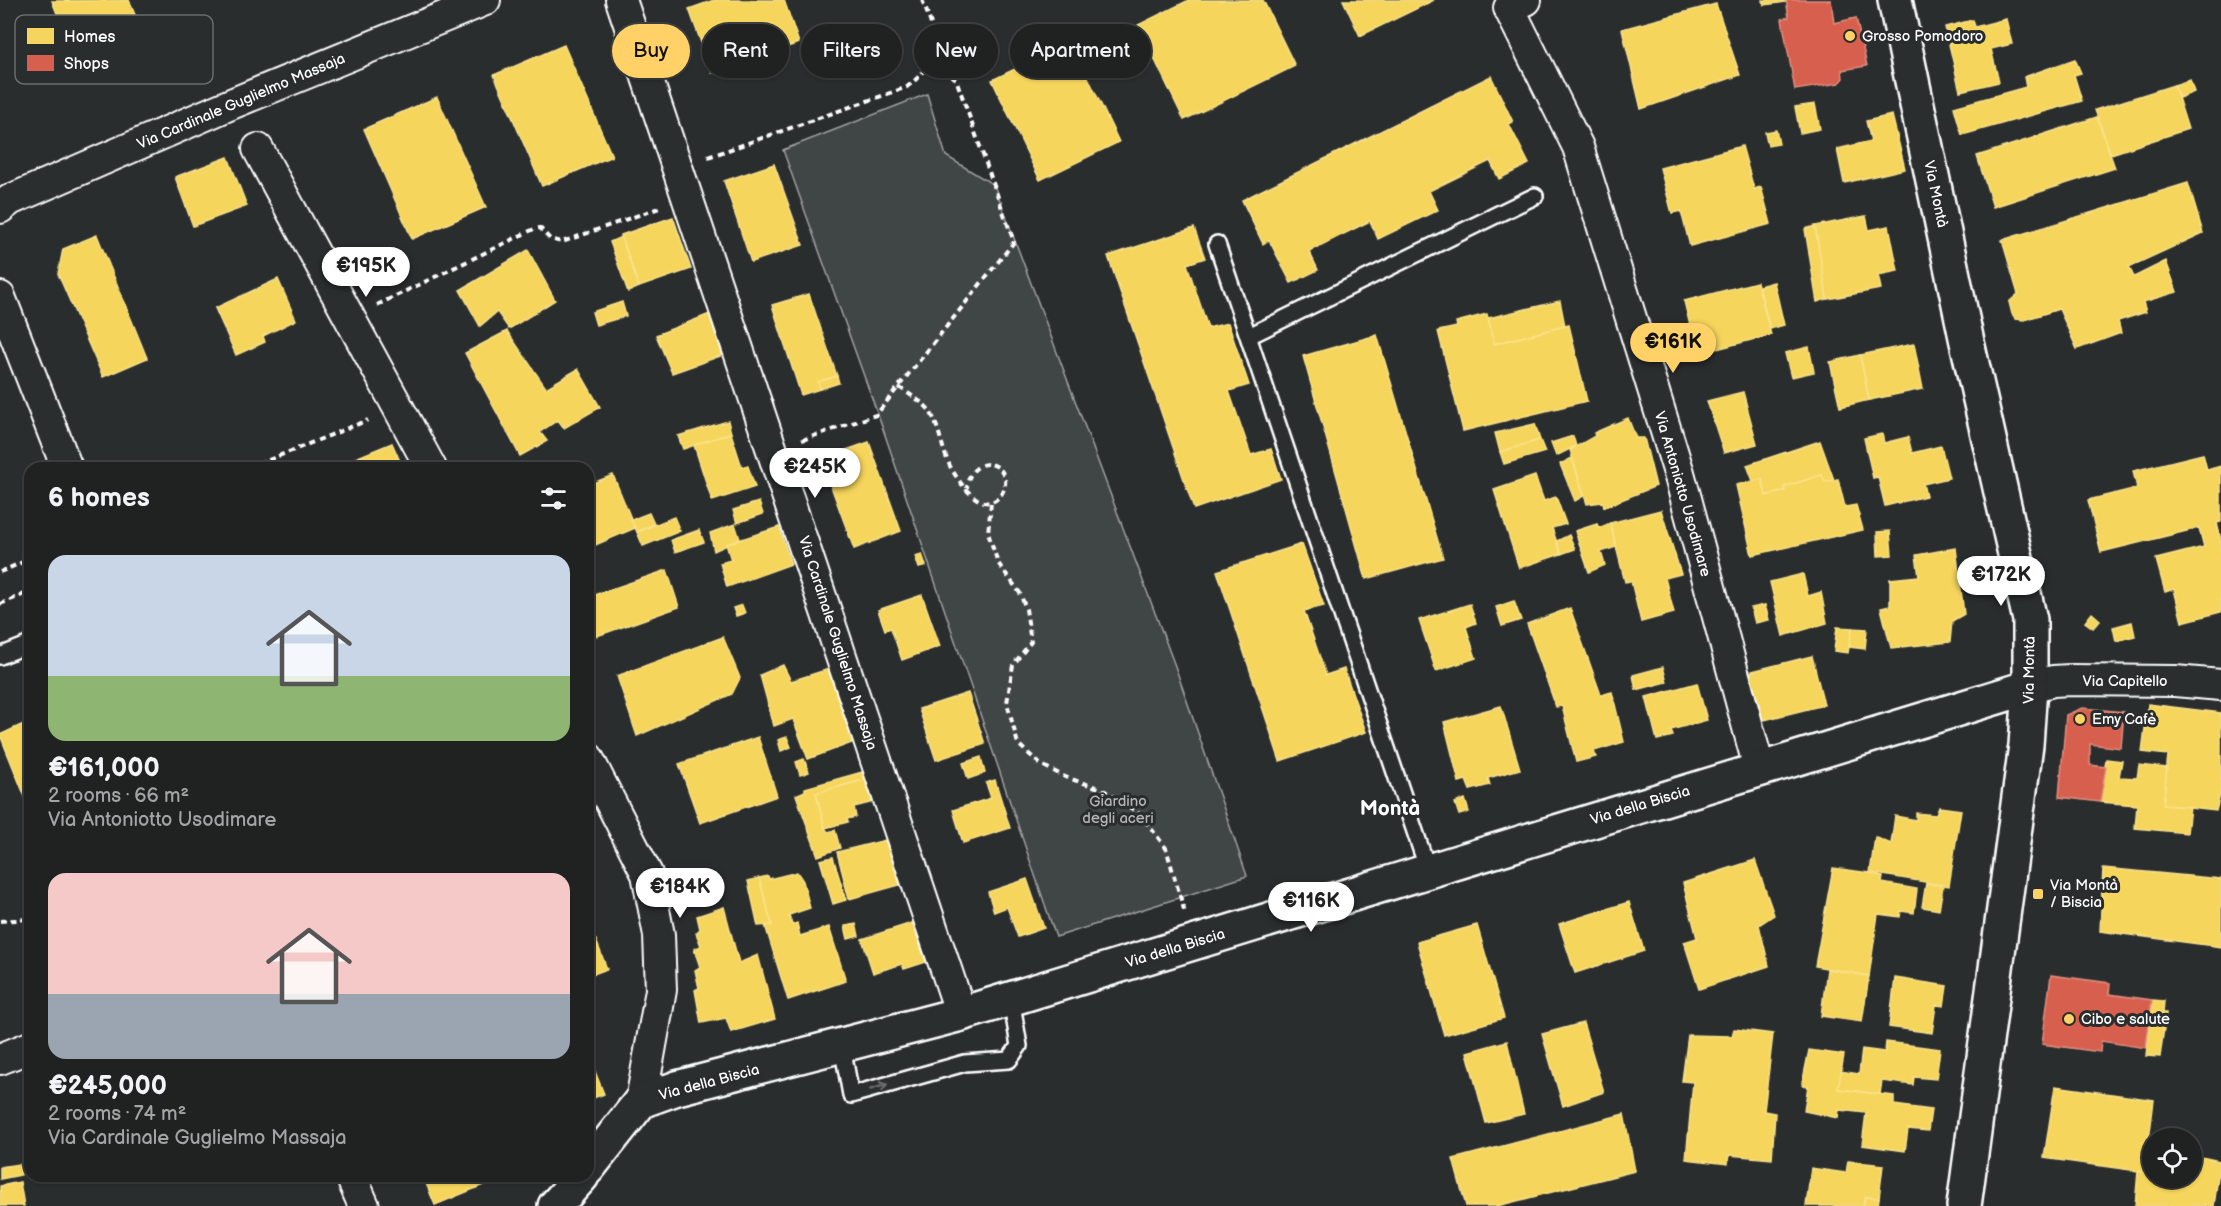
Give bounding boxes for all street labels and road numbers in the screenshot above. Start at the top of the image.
street label: Via Cardinale Guglielmo Massaja [134,49,348,154]
street label: Via Montà [1919,159,1952,229]
street label: Via Antoniotto Usodimare [1650,409,1715,579]
street label: Via Cardinale Guglielmo Massaja [794,534,881,753]
street label: Via Montà [2019,636,2040,704]
street label: Via Capitello [2083,672,2167,691]
street label: Via della Biscia [1588,781,1692,830]
street label: Via della Biscia [1123,924,1227,973]
street label: Via della Biscia [657,1060,761,1105]

